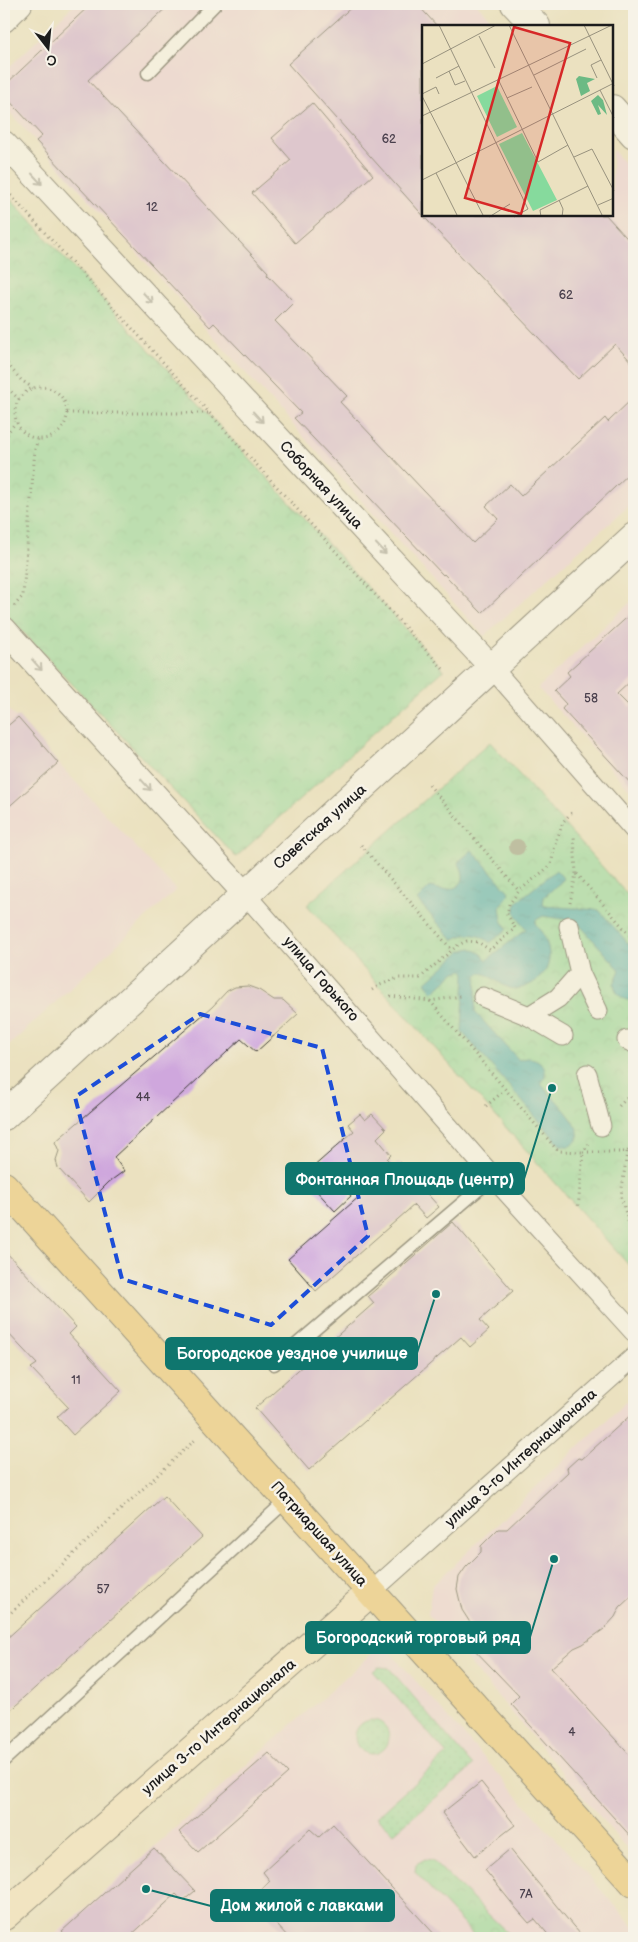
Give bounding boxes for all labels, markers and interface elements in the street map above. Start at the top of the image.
north arrow [22,22,72,72]
inset map [422,25,613,216]
text: С [44,51,58,70]
house number: 62 [382,132,396,147]
one-way arrow [31,172,43,185]
house number: 12 [146,200,158,215]
house number: 62 [559,288,573,303]
one-way arrow [142,291,153,304]
one-way arrow [252,411,264,423]
street label: Соборная улица [275,437,367,533]
one-way arrow [375,542,387,555]
one-way arrow [31,659,43,672]
house number: 58 [584,691,598,706]
one-way arrow [140,779,152,792]
street label: Советская улица [270,780,371,874]
street label: улица Горького [279,933,363,1026]
house number: 44 [136,1090,151,1105]
callout: Фонтанная Площадь (центр) [286,1163,524,1194]
text: Фонтанная Площадь (центр) [296,1171,514,1190]
callout: Богородское уездное училище [166,1338,417,1369]
text: Богородское уездное училище [176,1345,408,1364]
house number: 11 [71,1373,81,1388]
street label: улица 3-го Интернационала [441,1385,601,1531]
street label: Патриаршая улица [267,1477,371,1591]
house number: 57 [97,1582,109,1597]
callout: Богородский торговый ряд [306,1622,530,1653]
text: Богородский торговый ряд [316,1629,521,1648]
street label: улица 3-го Интернационала [138,1655,300,1799]
house number: 4 [568,1725,576,1740]
house number: 7А [519,1887,533,1902]
callout: Дом жилой с лавками [211,1890,394,1921]
text: Дом жилой с лавками [220,1897,384,1916]

